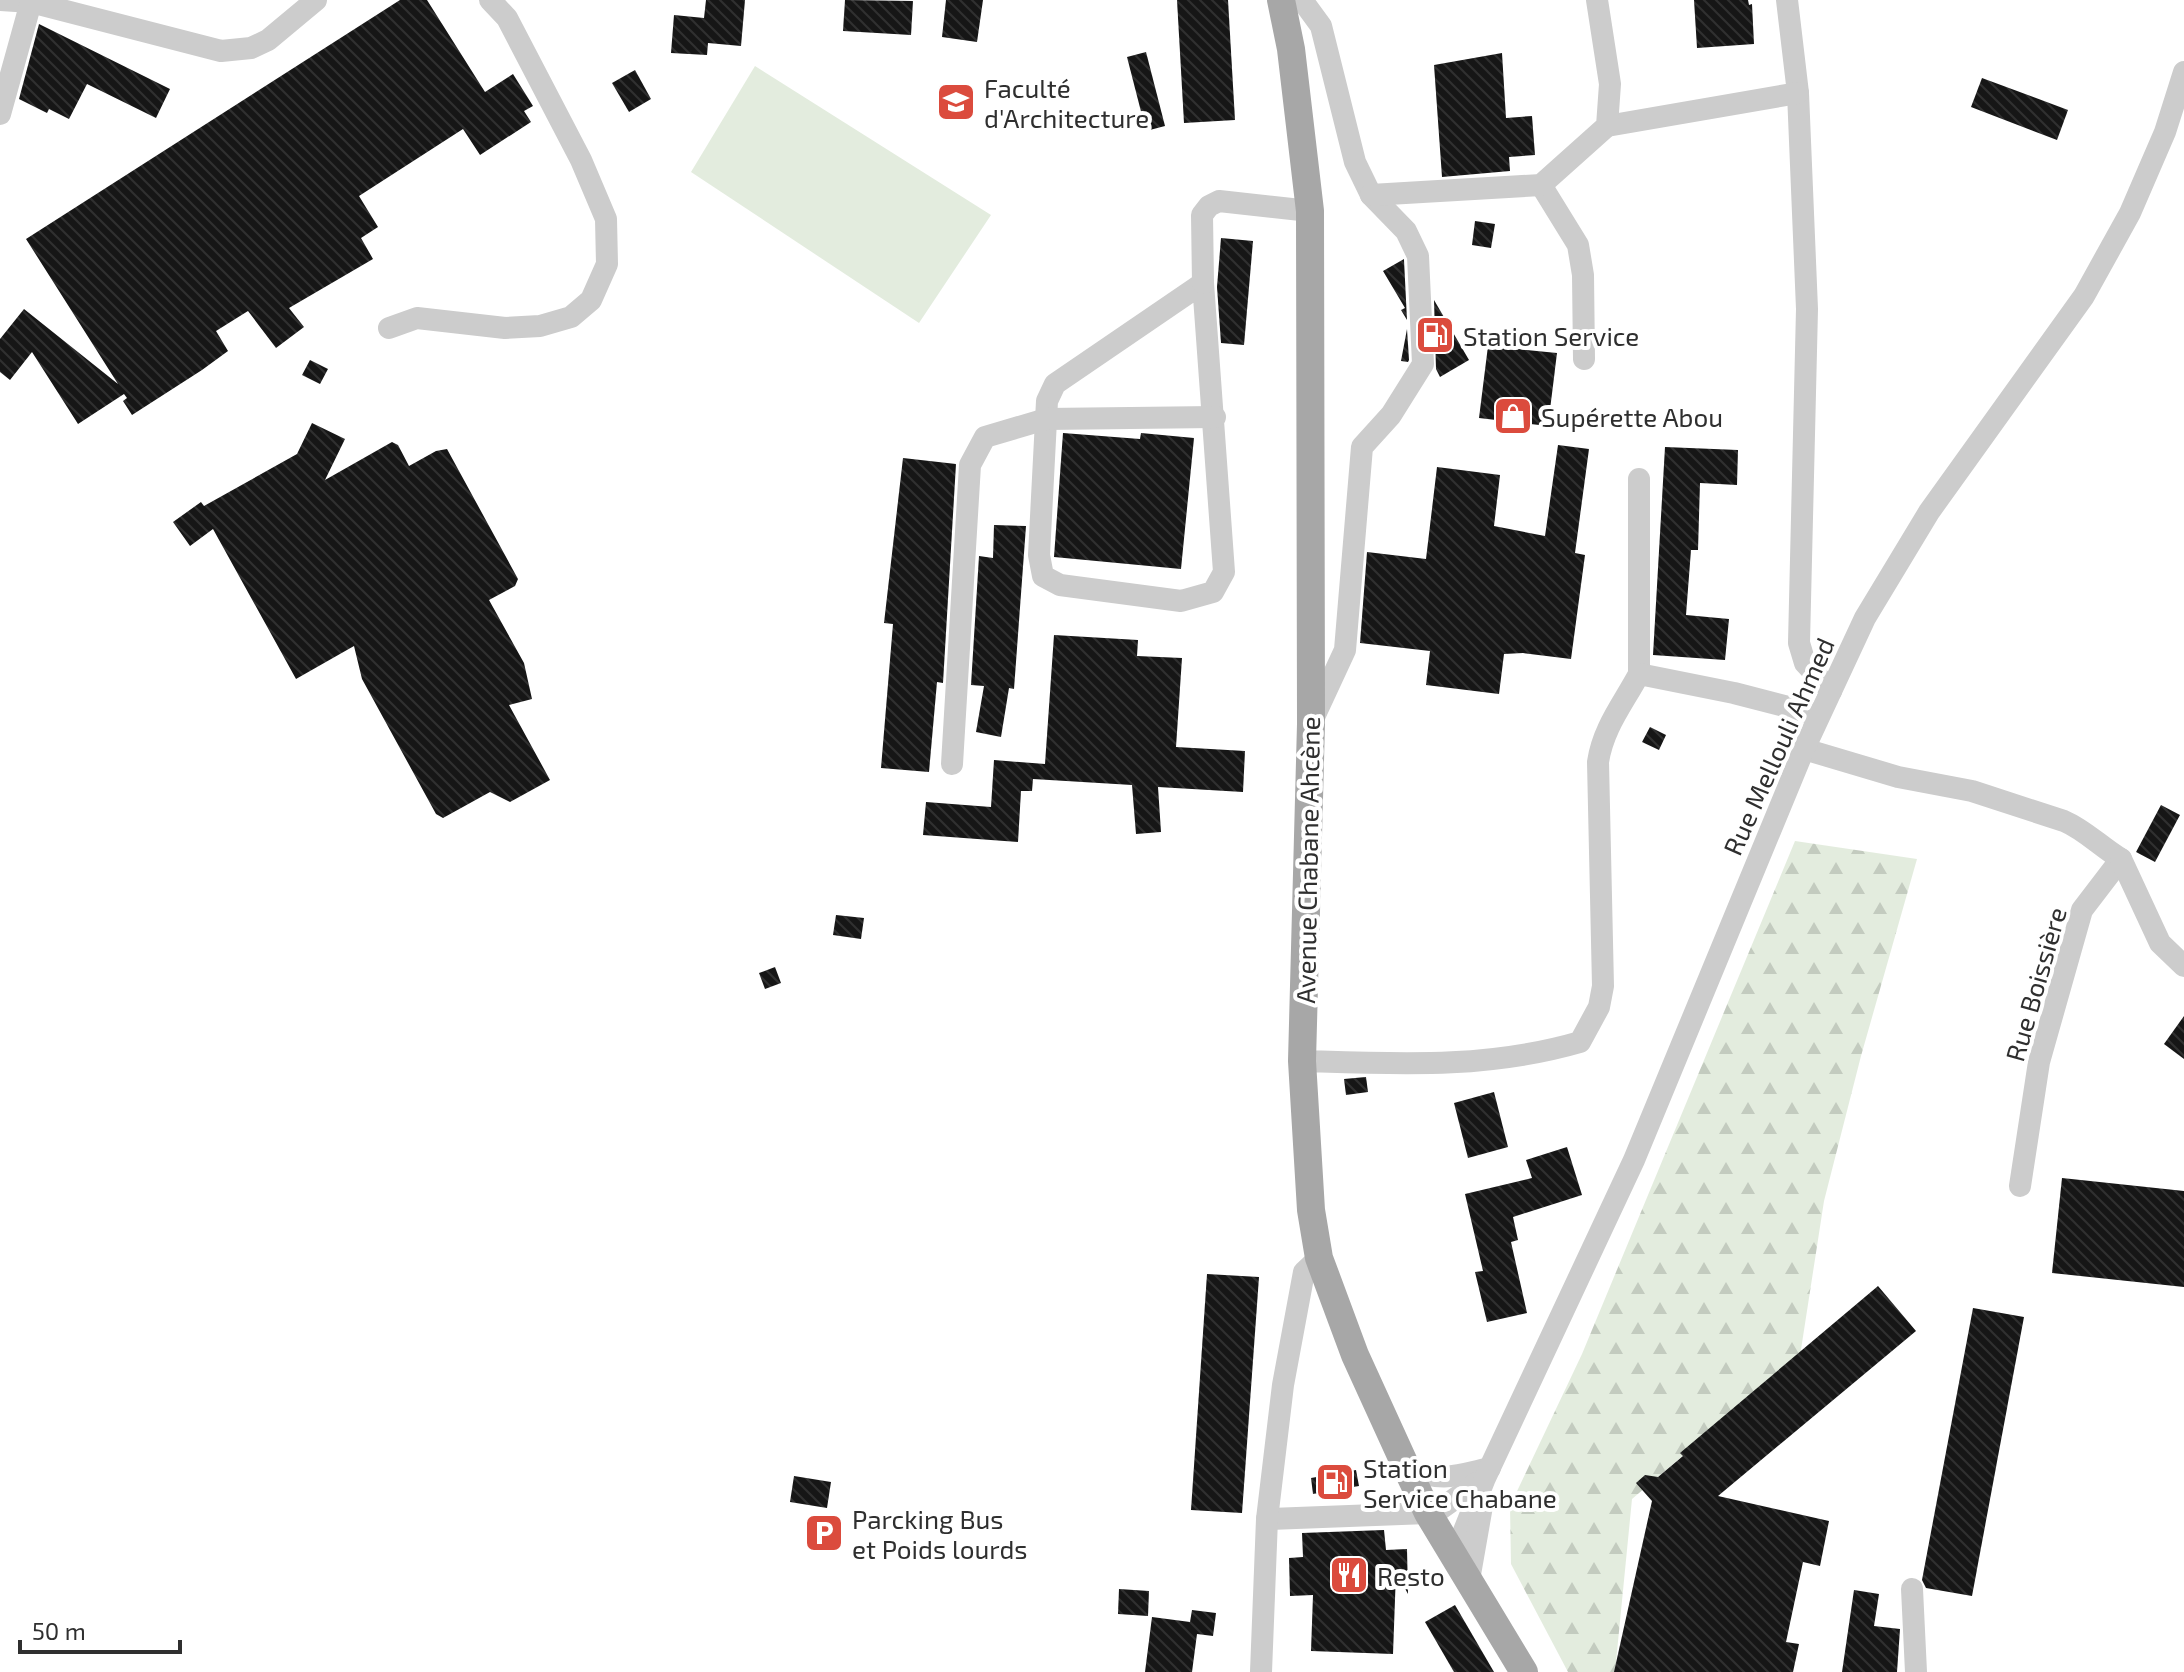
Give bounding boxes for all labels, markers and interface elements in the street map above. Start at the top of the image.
place label: Faculté d'Architecture [984,72,1149,133]
school or university icon: Faculté d'Architecture [935,81,977,123]
fuel station icon: Station Service [1414,314,1456,356]
place label: Station Service [1463,320,1639,351]
shop icon: Supérette Abou [1492,395,1534,437]
place label: Supérette Abou [1541,401,1723,432]
street label: Rue Mellouli Ahmed [1716,632,1840,860]
street label: Avenue Chabane Ahcène [1289,716,1325,1004]
street label: Rue Boissière [1998,903,2072,1065]
place label: Station Service Chabane [1363,1452,1557,1513]
fuel station icon: Station Service Chabane [1314,1461,1356,1503]
place label: Parcking Bus et Poids lourds [852,1503,1028,1564]
parking icon: Parcking Bus et Poids lourds [803,1512,845,1554]
restaurant icon: Resto [1328,1554,1370,1596]
place label: Resto [1377,1560,1445,1591]
scale bar [20,1604,180,1654]
text: 50 m [32,1616,86,1645]

